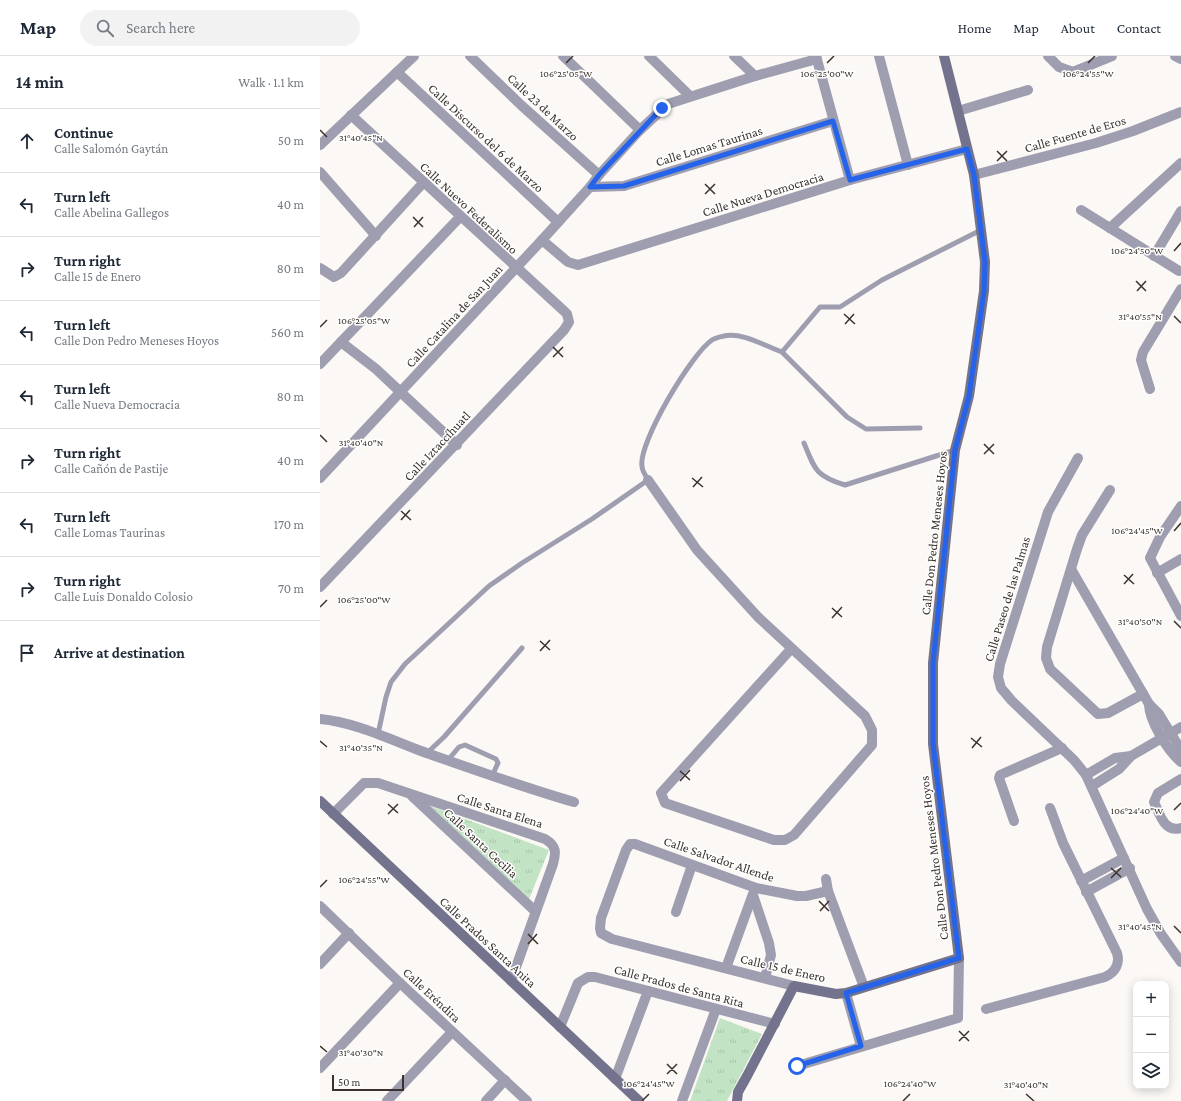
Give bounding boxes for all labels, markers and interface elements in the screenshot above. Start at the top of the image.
search box [80,10,360,46]
text: Map [20,17,56,38]
icon: search [94,17,116,39]
text: Search here [126,20,195,36]
text: Home [958,20,991,36]
text: Map [1013,20,1039,36]
text: About [1061,20,1095,36]
text: Contact [1117,20,1161,36]
text: 106°25'05"W [540,68,593,79]
text: 106°25'00"W [801,68,854,79]
text: 106°24'55"W [1062,68,1114,79]
street label: Calle 23 de Marzo [504,70,582,144]
text: 14 min [16,73,64,92]
text: Walk · 1.1 km [238,75,304,90]
street label: Calle Discurso del 6 de Marzo [425,81,547,195]
route end [653,99,671,117]
street label: Calle Fuente de Eros [1023,112,1127,156]
street label: Calle Lomas Taurinas [654,123,764,169]
text: Continue [54,125,113,141]
icon: ahead [16,130,38,152]
text: 31°40'45"N [339,132,383,143]
text: 50 m [278,133,304,148]
text: Calle Salomón Gaytán [54,141,168,156]
street label: Calle Nuevo Federalismo [417,159,521,257]
street label: Calle Nueva Democracia [701,168,825,220]
text: Turn left [54,189,110,205]
icon: left [16,194,38,216]
text: 40 m [277,197,304,212]
text: Calle Abelina Gallegos [54,205,169,220]
text: 106°24'50"W [1111,245,1164,256]
text: Turn right [54,253,121,269]
icon: right [16,258,38,280]
text: 80 m [277,261,304,276]
street label: Calle Catalina de San Juan [402,261,506,371]
text: Calle 15 de Enero [54,269,141,284]
text: 31°40'55"N [1118,311,1162,322]
text: 106°25'05"W [338,315,391,326]
text: Turn left [54,317,110,333]
icon: left [16,322,38,344]
text: 560 m [271,325,304,340]
text: Calle Don Pedro Meneses Hoyos [54,333,219,348]
text: Turn left [54,381,110,397]
icon: left [16,386,38,408]
text: 80 m [277,389,304,404]
text: Calle Nueva Democracia [54,397,180,412]
street label: Calle Iztaccíhuatl [401,408,474,484]
text: 31°40'40"N [339,437,384,448]
text: Turn right [54,445,121,461]
icon: right [16,450,38,472]
street label: Calle Don Pedro Meneses Hoyos [918,450,950,616]
text: 40 m [277,453,304,468]
text: Calle Cañón de Pastije [54,461,168,476]
text: Turn left [54,509,110,525]
icon: left [16,514,38,536]
text: 170 m [274,517,304,532]
text: Calle Lomas Taurinas [54,525,165,540]
text: 106°24'45"W [1111,525,1164,536]
street label: Calle Paseo de las Palmas [981,535,1033,663]
text: Turn right [54,573,121,589]
icon: right [16,578,38,600]
text: 70 m [278,581,304,596]
text: Calle Luis Donaldo Colosio [54,589,193,604]
text: 106°25'00"W [338,594,391,605]
text: 31°40'50"N [1118,616,1163,627]
icon: arrive [16,642,38,664]
text: Arrive at destination [54,645,185,661]
text: 31°40'35"N [339,742,383,753]
street label: Calle Don Pedro Meneses Hoyos [916,775,952,941]
street label: Calle Santa Elena [455,789,545,831]
street label: Calle Santa Cecilia [441,805,521,881]
text: 106°24'40"W [1111,805,1164,816]
street label: Calle Salvador Allende [662,833,776,885]
text: 106°24'55"W [338,874,390,885]
street label: Calle Prados Santa Anita [437,893,539,991]
text: 31°40'45"N [1118,921,1162,932]
street label: Calle 15 de Enero [739,951,827,985]
street label: Calle Prados de Santa Rita [612,961,746,1011]
street label: Calle Eréndira [400,965,464,1025]
map controls [1133,981,1169,1089]
button: + [1133,981,1169,1017]
button: − [1133,1017,1169,1053]
text: 31°40'30"N [339,1047,384,1058]
button: layers [1133,1053,1169,1089]
route start [788,1057,806,1075]
scale bar [332,1073,404,1092]
text: 50 m [338,1076,360,1088]
text: 106°24'45"W [623,1078,676,1089]
text: 106°24'40"W [884,1078,937,1089]
text: 31°40'40"N [1004,1079,1049,1090]

